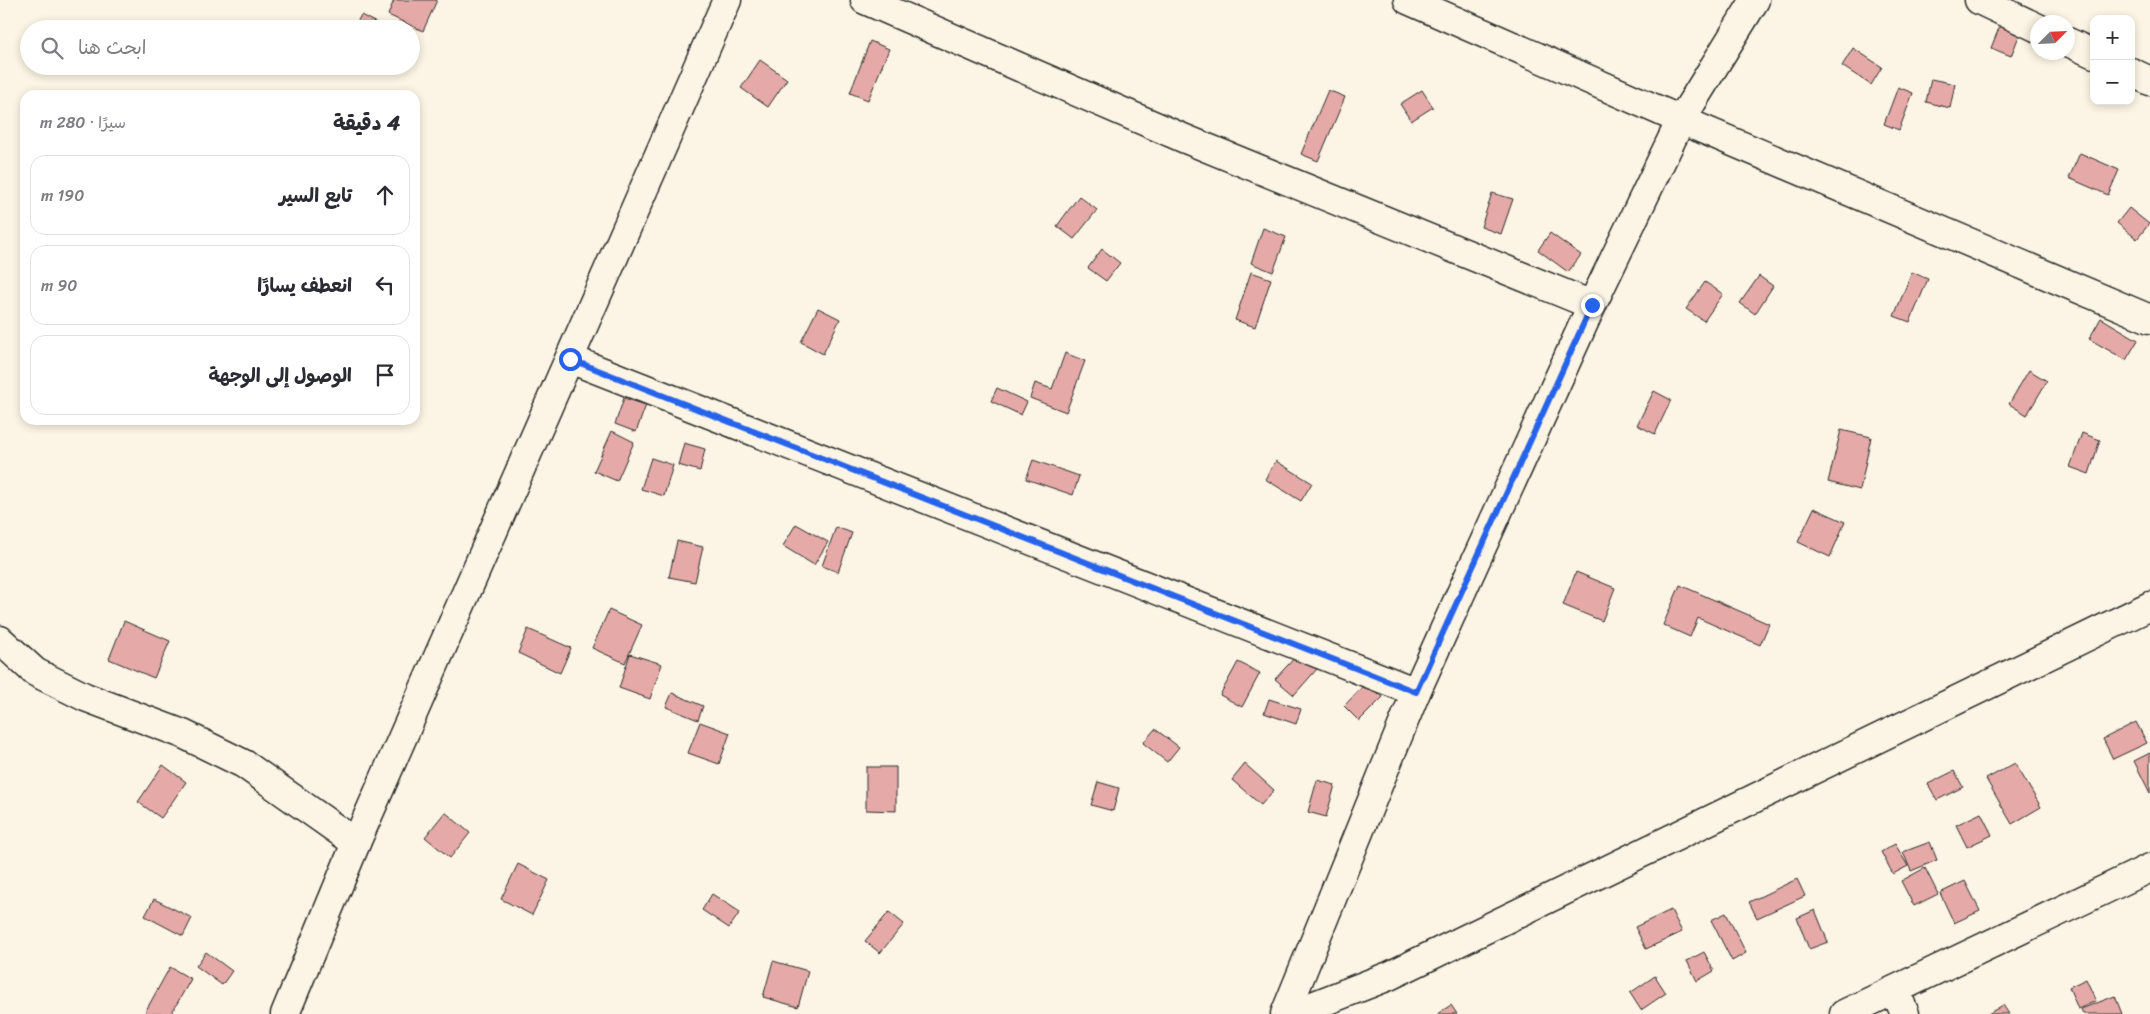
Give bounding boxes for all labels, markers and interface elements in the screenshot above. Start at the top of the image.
north arrow [2030,15,2075,60]
map controls [2090,15,2135,105]
button: + [2090,15,2135,60]
search box [20,20,420,75]
text: ابحث هنا [78,31,146,64]
icon: search [38,34,66,62]
button: − [2090,60,2135,105]
text: 4 دقيقة [333,104,400,142]
text: سيرًا · 280 m [40,108,126,137]
text: تابع السير [279,179,352,212]
text: 190 m [41,181,84,210]
icon: ahead [371,181,399,209]
text: انعطف يسارًا [257,269,352,302]
text: 90 m [41,271,77,300]
icon: left [371,271,399,299]
route end [1581,294,1604,317]
route start [559,348,582,371]
text: الوصول إلى الوجهة [209,359,352,392]
icon: arrive [371,361,399,389]

